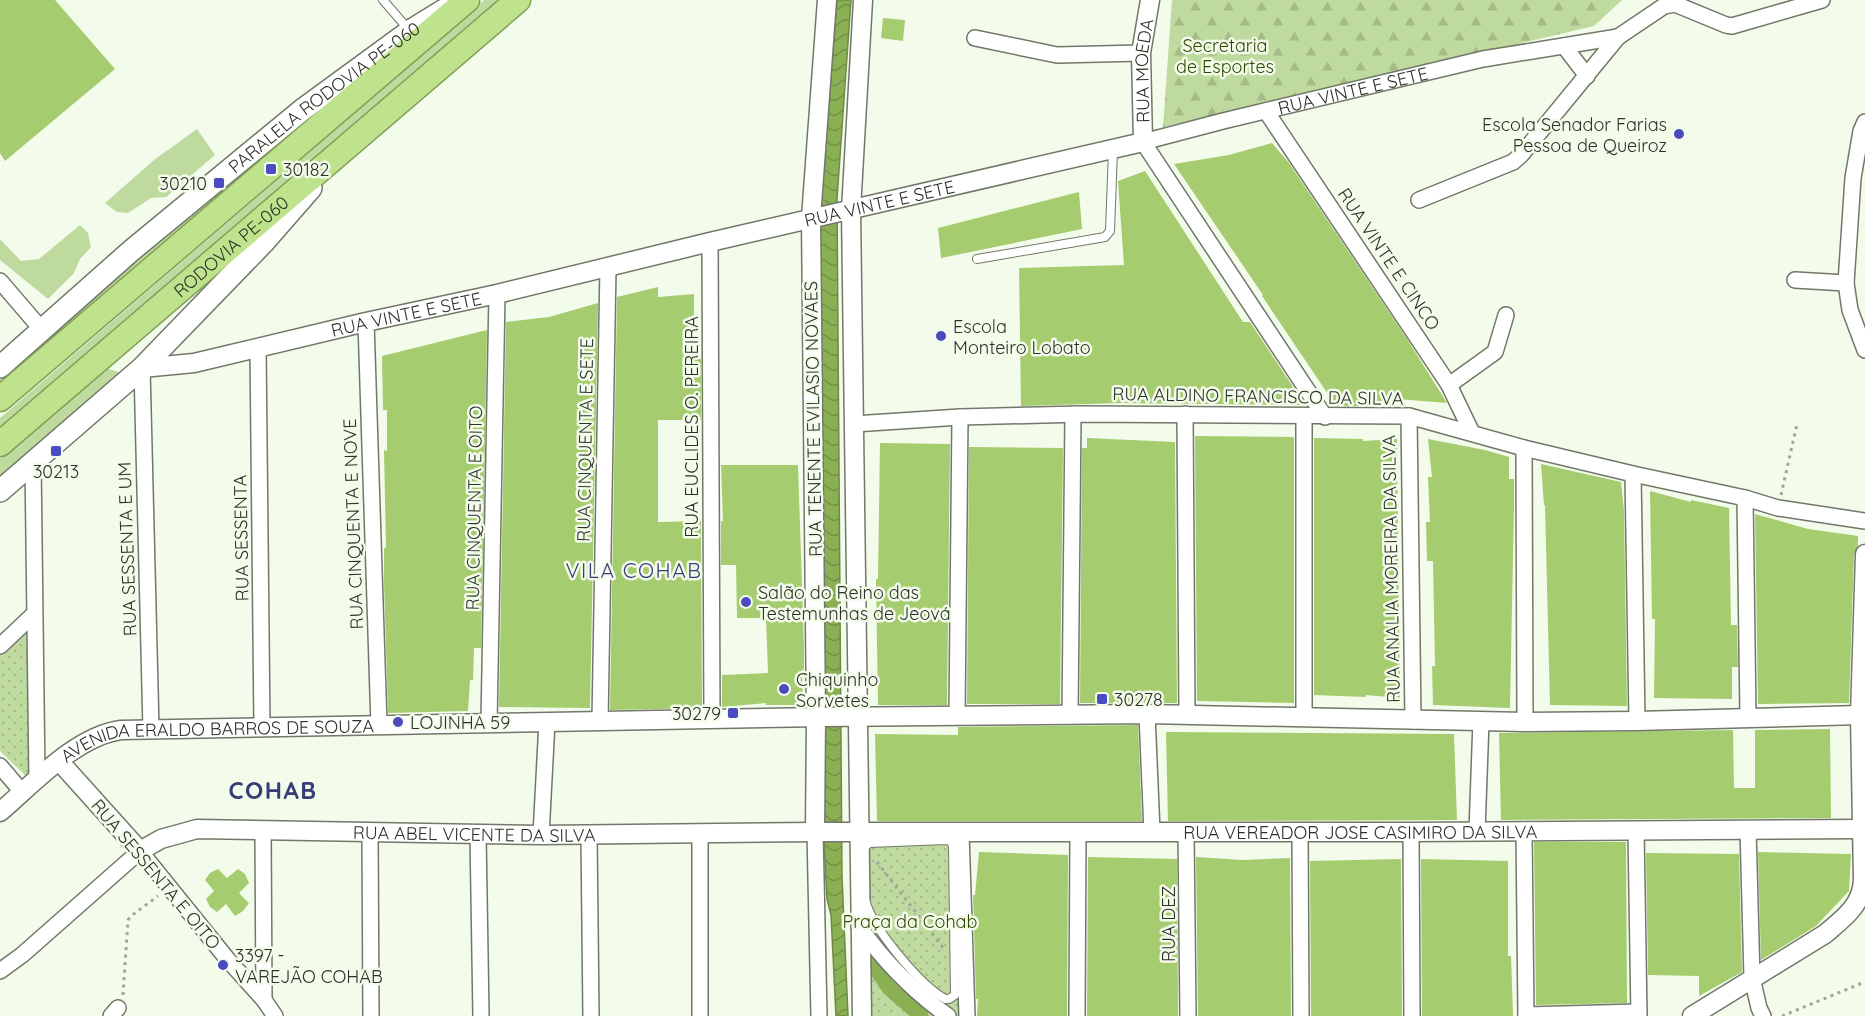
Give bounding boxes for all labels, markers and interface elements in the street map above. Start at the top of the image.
street label: PARALELA RODOVIA PE-060 [223,16,424,178]
street label: RUA MOEDA [1130,17,1158,123]
park label: Secretaria de Esportes [1176,34,1274,78]
street label: RUA VINTE E SETE [1276,61,1430,119]
place label: Escola Senador Farias Pessoa de Queiroz [1482,113,1667,157]
marker: Escola Senador Farias Pessoa de Queiroz [1672,127,1686,141]
place label: 30182 [283,158,330,181]
marker: 30182 [264,162,278,176]
place label: 30210 [160,172,207,195]
street label: RUA VINTE E SETE [802,174,957,231]
marker: 30210 [212,176,226,190]
street label: RUA VINTE E CINCO [1333,183,1445,335]
street label: RODOVIA PE-060 [169,190,293,302]
street label: RUA TENENTE EVILASIO NOVAES [799,281,827,557]
street label: RUA VINTE E SETE [329,286,483,341]
place label: Escola Monteiro Lobato [953,315,1091,359]
street label: RUA EUCLIDES O. PEREIRA [680,316,703,538]
marker: Escola Monteiro Lobato [934,329,948,343]
street label: RUA CINQUENTA E SETE [572,338,598,542]
street label: RUA ALDINO FRANCISCO DA SILVA [1112,382,1404,410]
street label: RUA CINQUENTA E OITO [461,405,487,611]
street label: RUA CINQUENTA E NOVE [338,418,368,630]
street label: RUA ANALIA MOREIRA DA SILVA [1377,434,1405,703]
marker: 30213 [49,444,63,458]
place label: 30213 [33,460,79,483]
street label: RUA SESSENTA E UM [112,461,142,637]
street label: RUA SESSENTA [228,474,254,602]
district label: VILA COHAB [566,557,702,583]
place label: Salão do Reino das Testemunhas de Jeová [758,581,951,625]
marker: Salão do Reino das Testemunhas de Jeová [739,595,753,609]
place label: Chiquinho Sorvetes [796,668,878,712]
marker: Chiquinho Sorvetes [777,682,791,696]
place label: 30278 [1114,688,1163,711]
marker: 30278 [1095,692,1109,706]
place label: 30279 [672,702,721,725]
marker: 30279 [726,706,740,720]
place label: LOJINHA 59 [410,711,510,734]
street label: AVENIDA ERALDO BARROS DE SOUZA [56,714,375,767]
marker: LOJINHA 59 [391,715,405,729]
district label: COHAB [228,775,318,805]
street label: RUA SESSENTA E OITO [86,794,226,954]
street label: RUA ABEL VICENTE DA SILVA [353,820,596,847]
street label: RUA VEREADOR JOSE CASIMIRO DA SILVA [1183,820,1538,844]
street label: RUA DEZ [1157,886,1180,962]
park label: Praça da Cohab [843,910,978,933]
place label: 3397 - VAREJÃO COHAB [235,944,383,988]
marker: 3397 - VAREJÃO COHAB [216,958,230,972]

